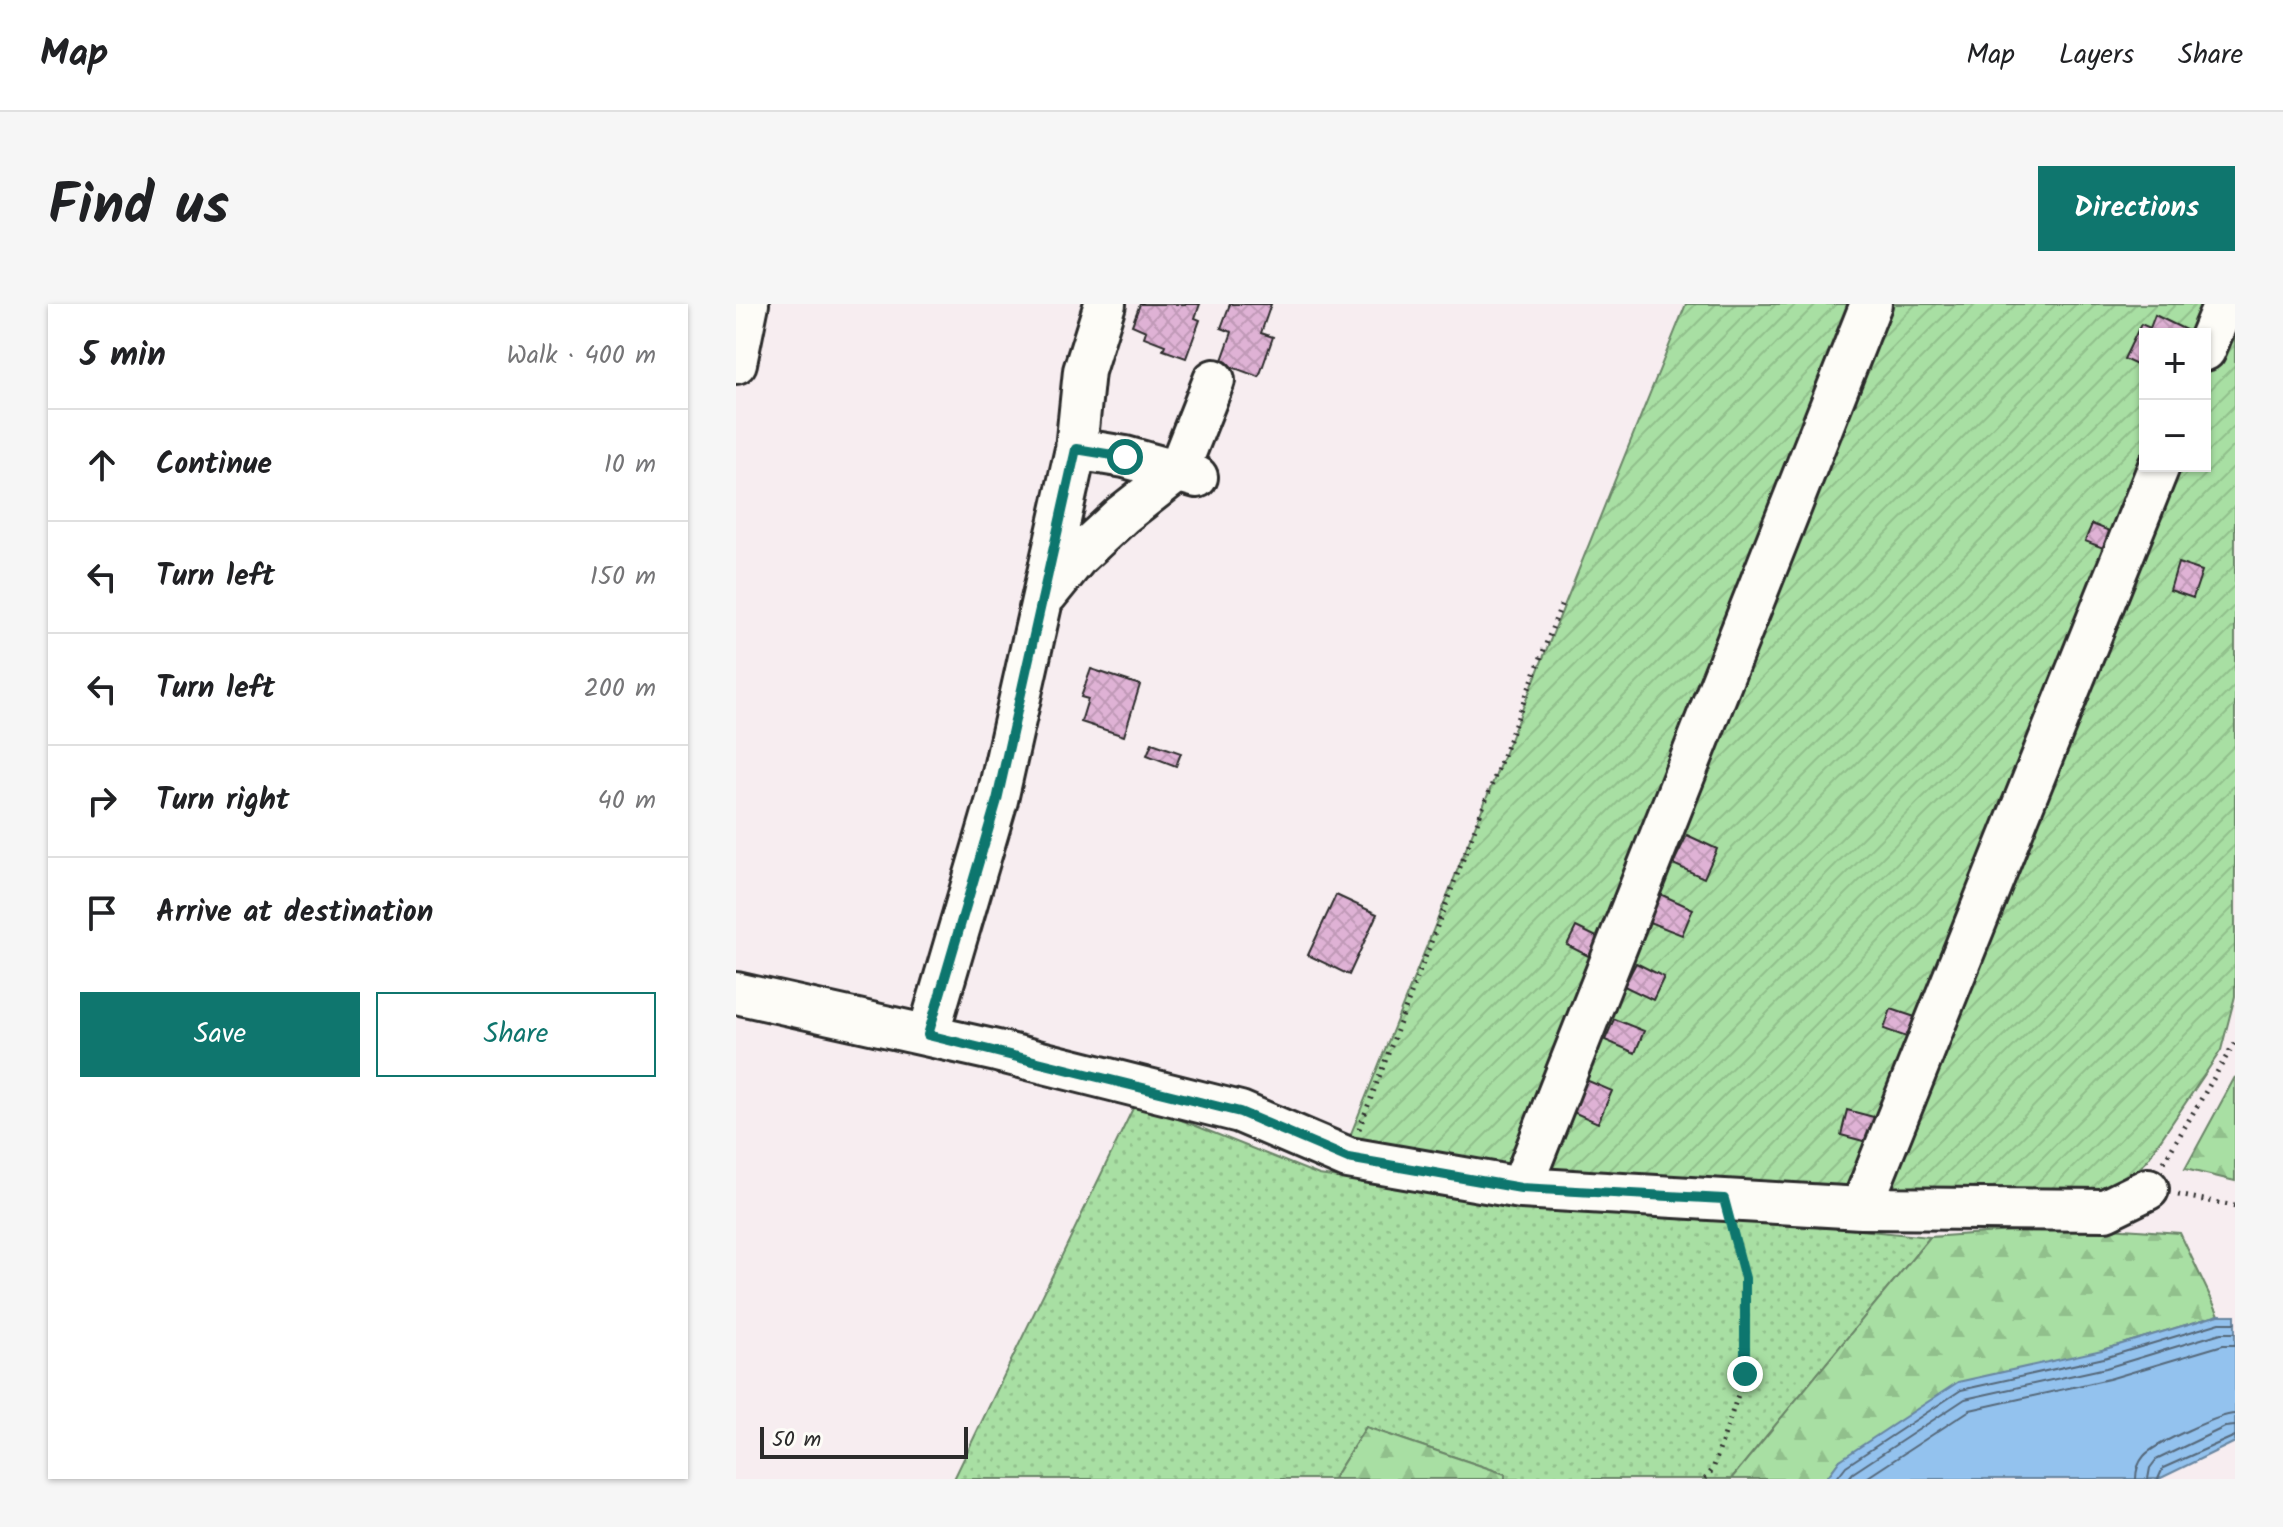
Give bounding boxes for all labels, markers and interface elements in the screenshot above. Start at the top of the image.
text: Map [40,25,109,85]
text: Map [1966,33,2015,78]
text: Layers [2059,33,2134,78]
text: Share [2178,33,2243,78]
text: Find us [48,163,229,253]
button: Directions [2038,166,2235,251]
map controls [2139,328,2211,472]
button: + [2139,328,2211,400]
text: 5 min [80,329,166,383]
text: Walk · 400 m [506,335,656,377]
button: − [2139,400,2211,472]
route start [1107,439,1143,475]
text: Continue [156,441,272,489]
icon: ahead [80,443,124,487]
text: 10 m [604,444,656,486]
text: Turn left [156,553,275,601]
icon: left [80,555,124,599]
text: 150 m [590,556,656,598]
text: Turn left [156,665,275,713]
icon: left [80,667,124,711]
text: 200 m [584,668,656,710]
text: Turn right [156,777,289,825]
icon: right [80,779,124,823]
text: 40 m [598,780,656,822]
text: Arrive at destination [156,889,433,937]
icon: arrive [80,891,124,935]
button: Save [80,992,360,1077]
button: Share [376,992,656,1077]
route end [1727,1356,1763,1392]
scale bar [760,1423,968,1459]
text: 50 m [772,1423,821,1458]

